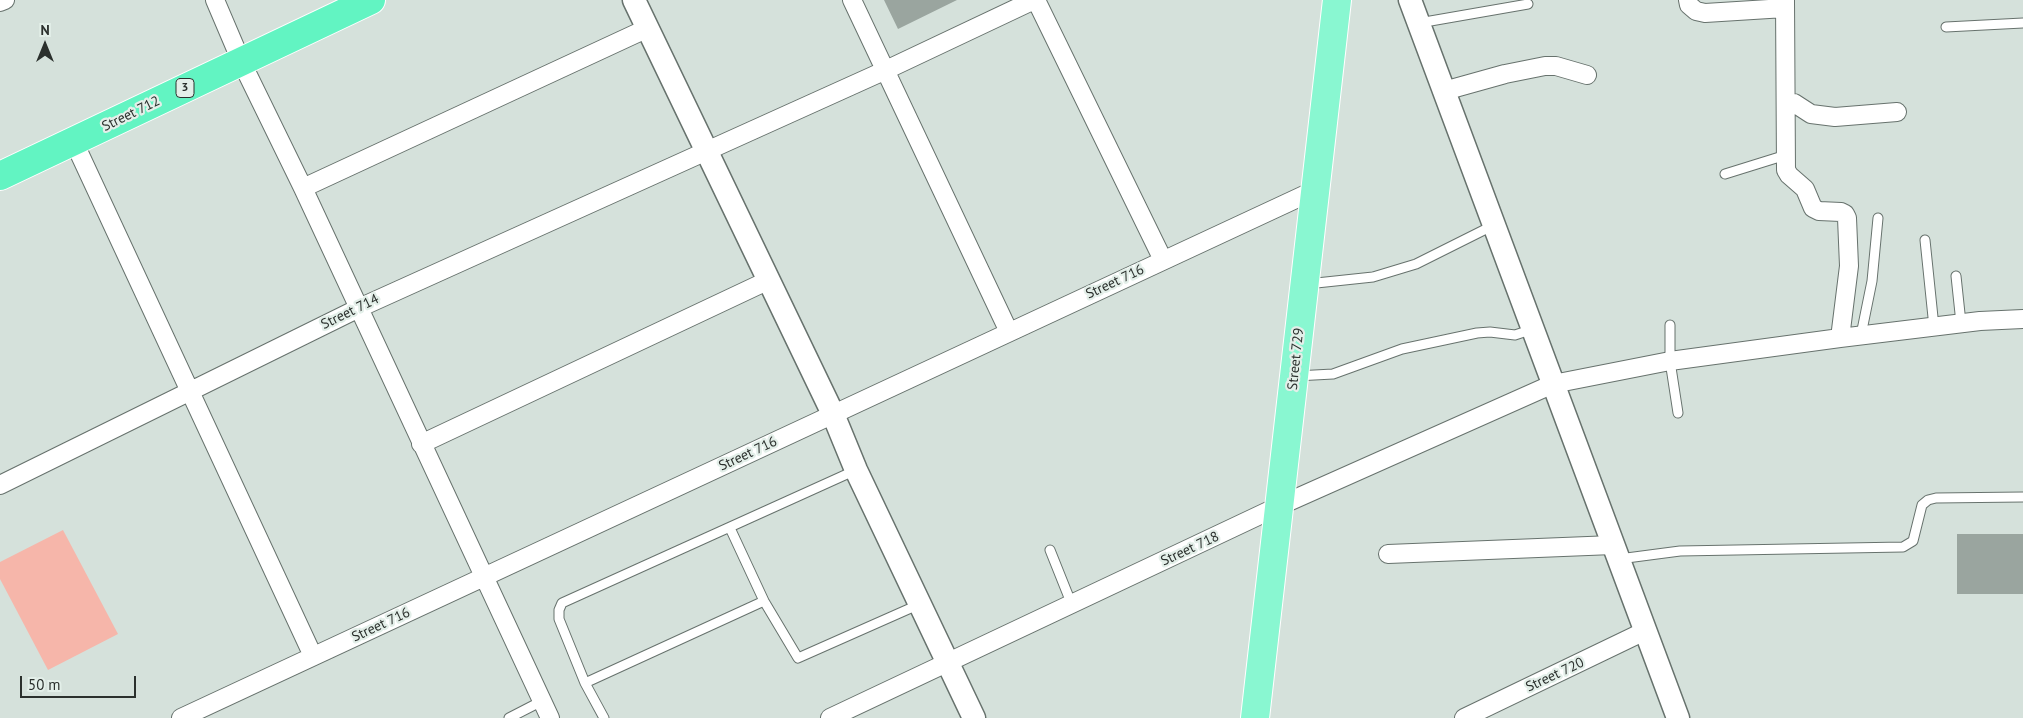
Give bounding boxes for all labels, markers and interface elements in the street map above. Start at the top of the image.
north arrow [20,20,70,70]
text: N [40,21,50,39]
road number: 3 [176,78,194,98]
street label: Street 712 [99,93,163,135]
street label: Street 716 [1083,261,1147,303]
street label: Street 714 [318,291,382,333]
street label: Street 729 [1284,327,1308,391]
street label: Street 716 [716,433,780,475]
street label: Street 718 [1158,528,1222,570]
street label: Street 716 [349,604,413,646]
street label: Street 720 [1523,654,1587,696]
scale bar [22,666,139,698]
text: 50 m [28,675,61,694]

